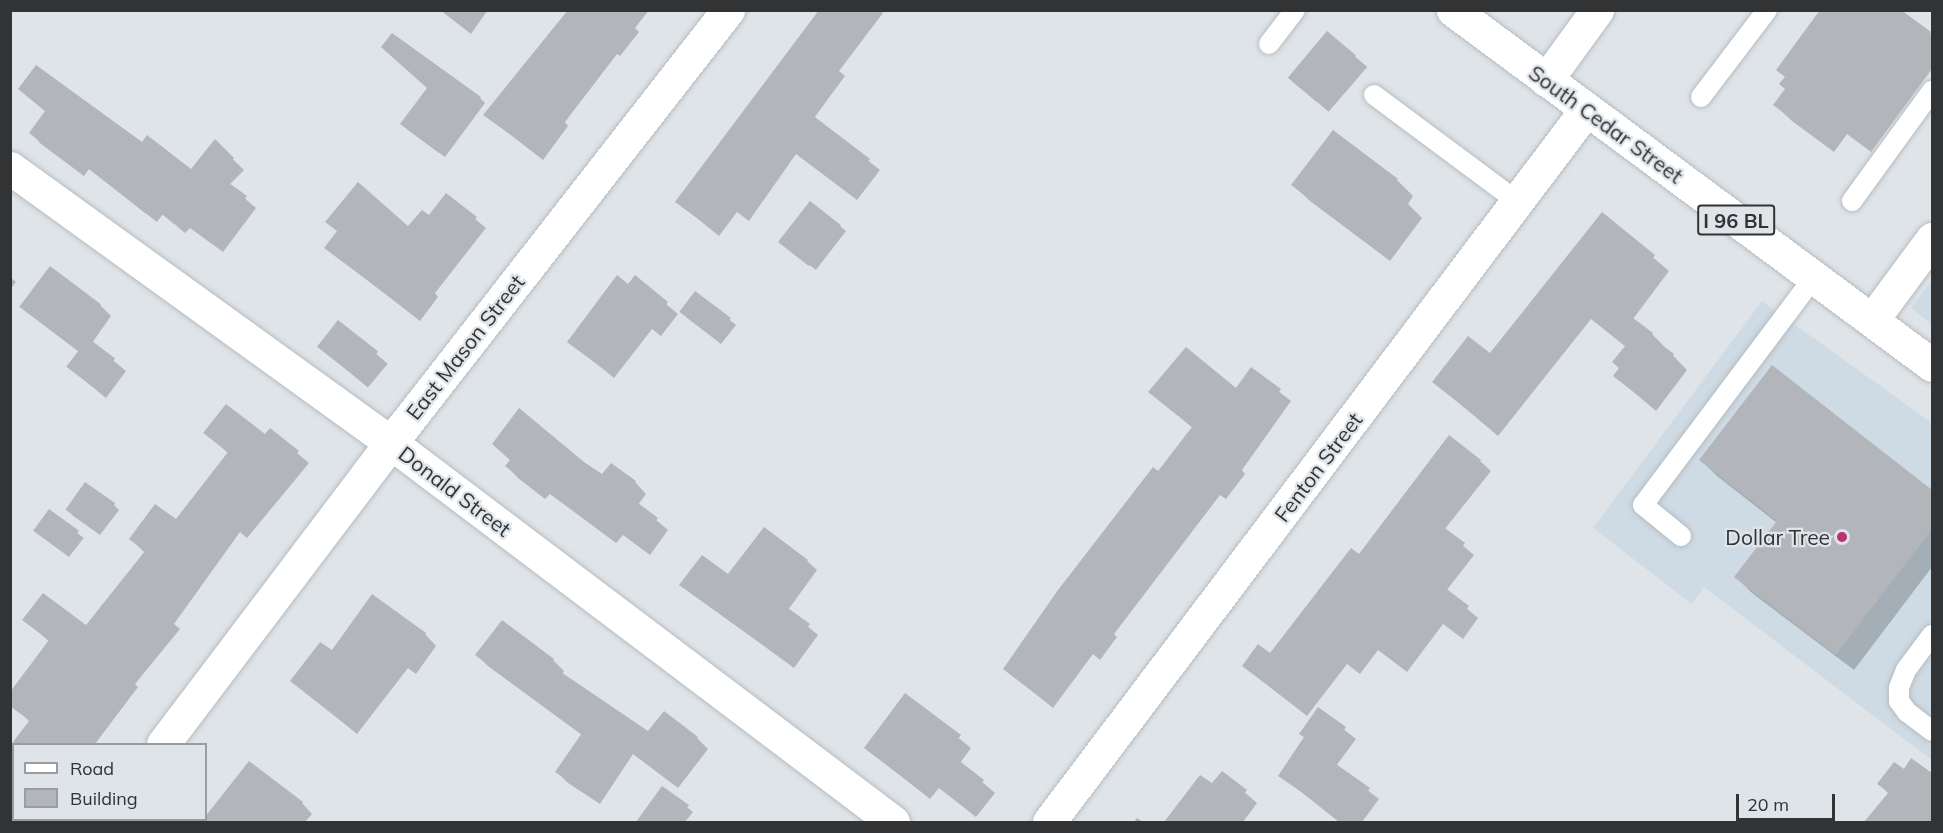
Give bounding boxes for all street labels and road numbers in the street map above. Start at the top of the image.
street label: South Cedar Street [1524,60,1688,188]
road number: I 96 BL [1697,203,1775,237]
street label: East Mason Street [401,270,529,424]
street label: Fenton Street [1269,407,1367,527]
street label: Donald Street [394,441,516,541]

